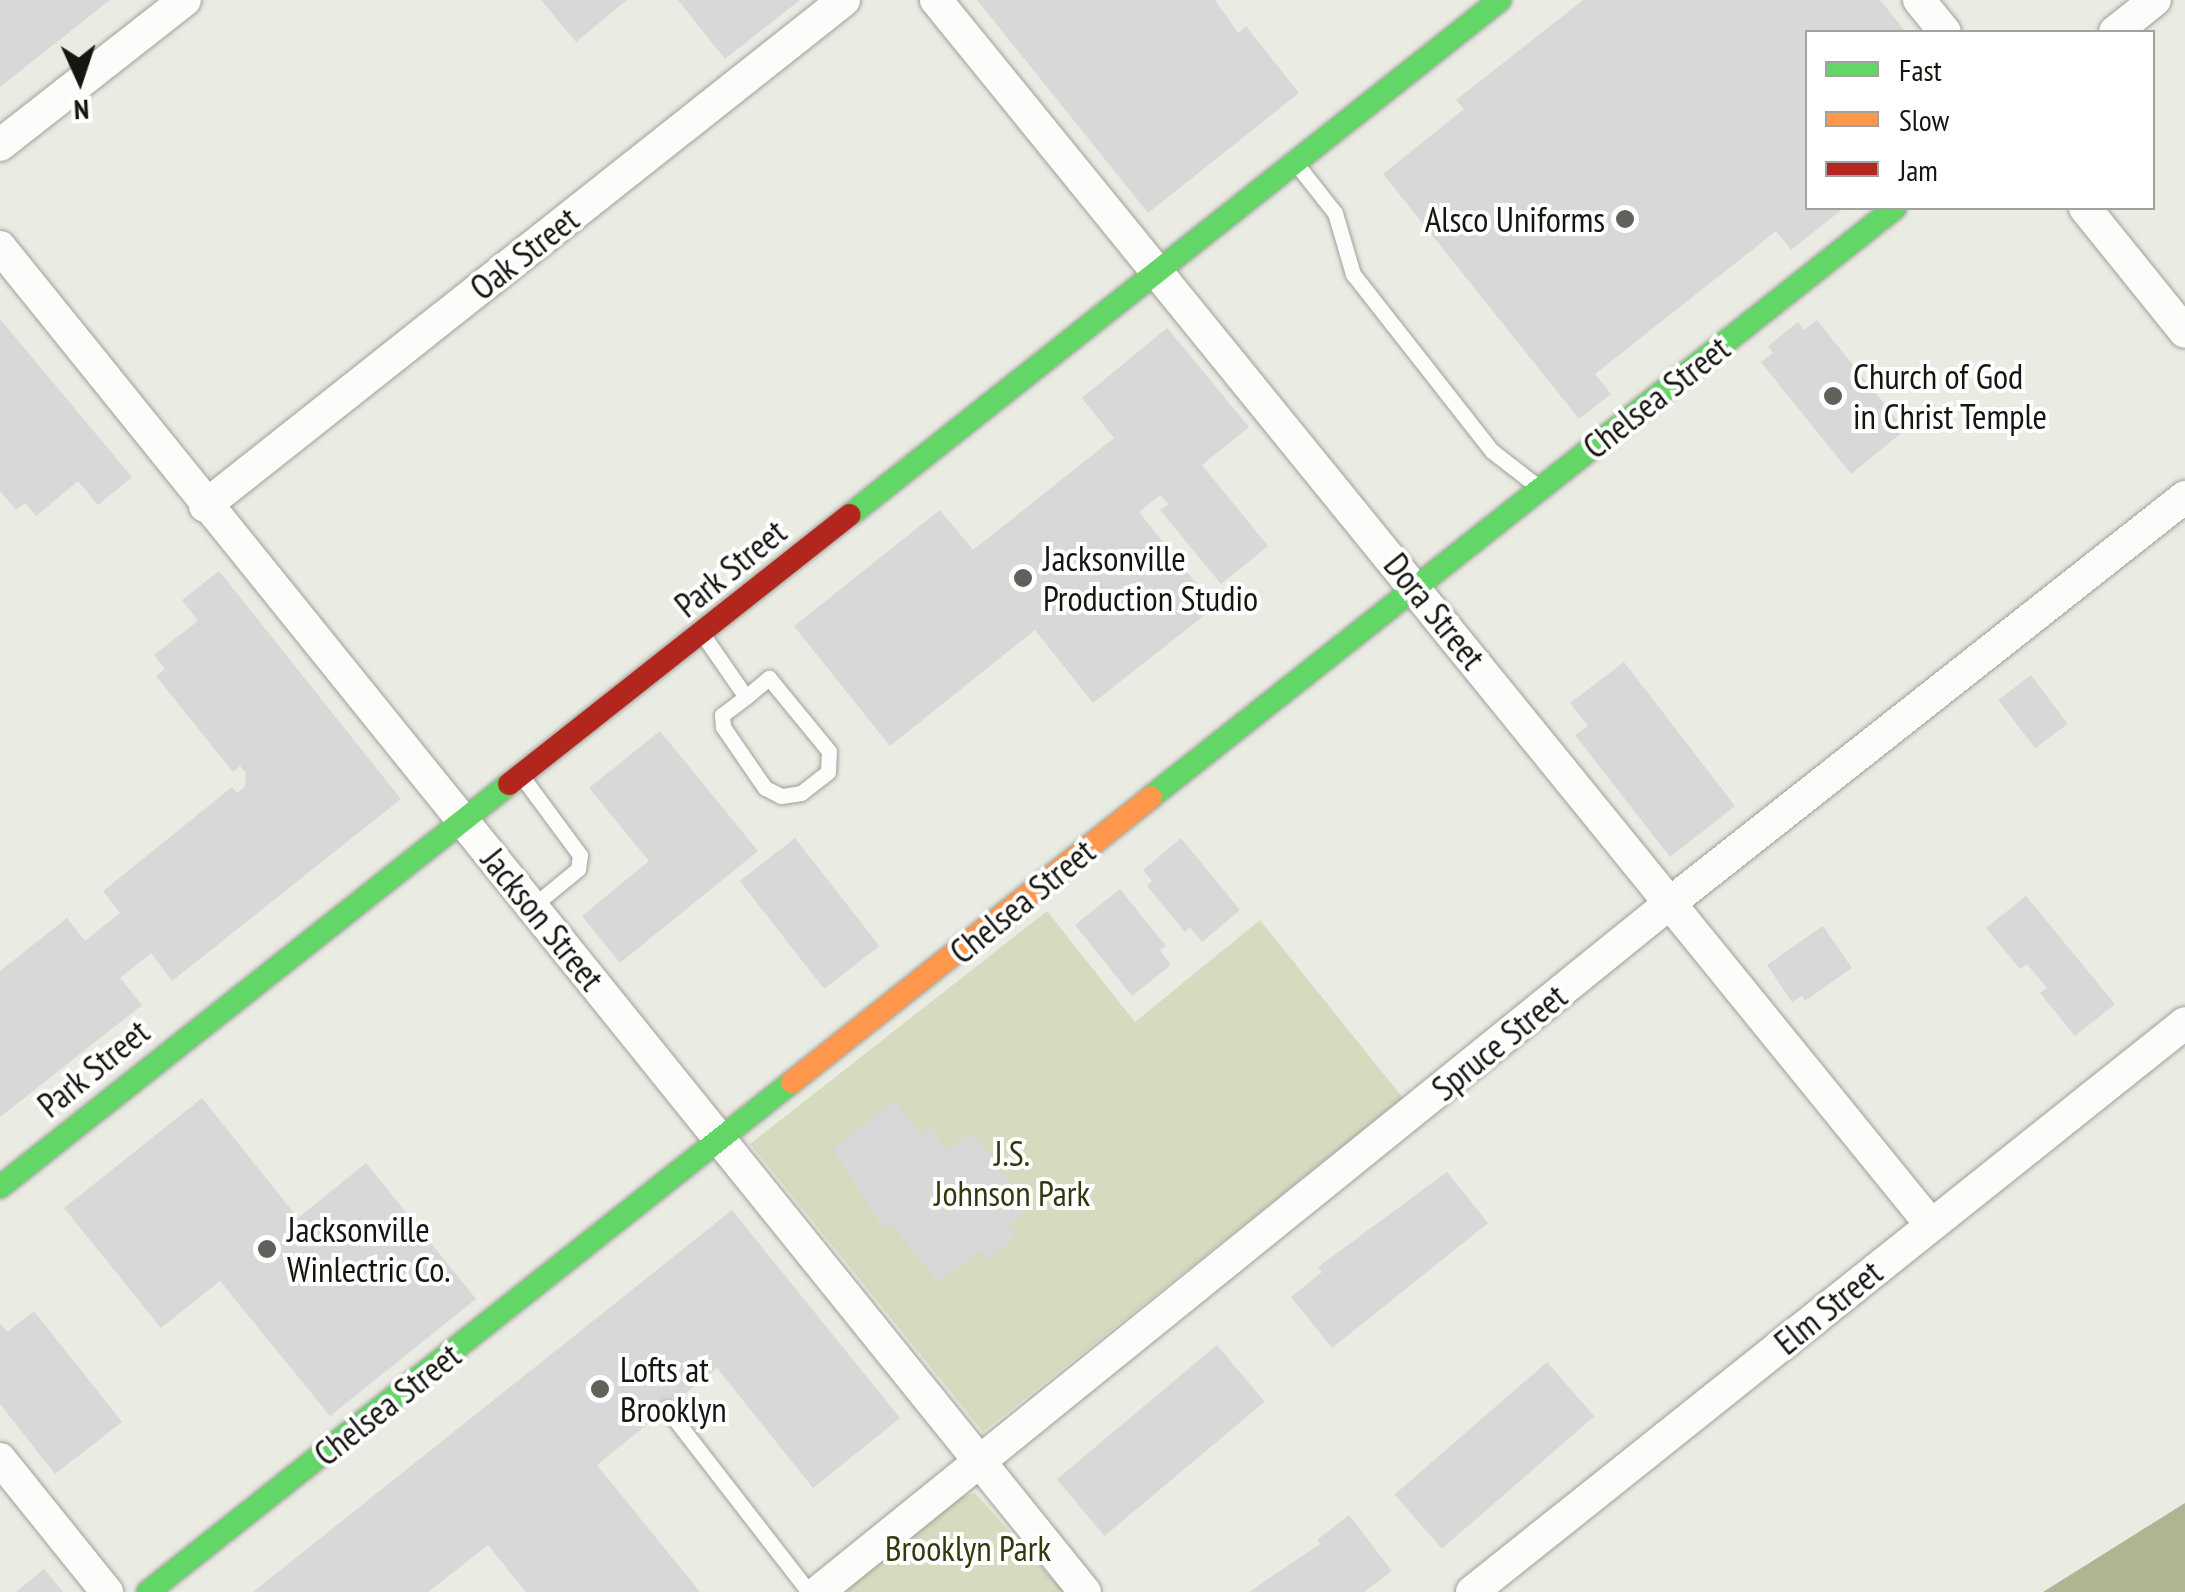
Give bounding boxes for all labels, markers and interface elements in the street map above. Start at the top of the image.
north arrow [30,30,130,130]
legend [1805,30,2155,210]
text: Fast [1899,50,1942,89]
text: N [73,92,90,129]
text: Slow [1899,100,1949,139]
text: Jam [1899,150,1938,189]
street label: Oak Street [461,197,587,309]
place label: Alsco Uniforms [1425,198,1605,240]
marker: Alsco Uniforms [1614,208,1636,230]
street label: Chelsea Street [1574,327,1738,467]
place label: Church of God in Christ Temple [1853,355,2048,437]
marker: Church of God in Christ Temple [1822,385,1844,407]
street label: Park Street [666,510,794,626]
place label: Jacksonville Production Studio [1043,537,1258,619]
street label: Dora Street [1376,545,1494,677]
marker: Jacksonville Production Studio [1012,567,1034,589]
street label: Chelsea Street [941,830,1103,972]
street label: Jackson Street [473,839,613,999]
street label: Spruce Street [1423,975,1575,1109]
street label: Park Street [29,1010,157,1126]
park label: J.S. Johnson Park [934,1132,1090,1214]
place label: Jacksonville Winlectric Co. [287,1208,451,1290]
marker: Jacksonville Winlectric Co. [256,1238,278,1260]
street label: Elm Street [1766,1251,1890,1363]
street label: Chelsea Street [305,1334,469,1474]
place label: Lofts at Brooklyn [620,1348,727,1430]
marker: Lofts at Brooklyn [589,1378,611,1400]
park label: Brooklyn Park [885,1527,1051,1569]

